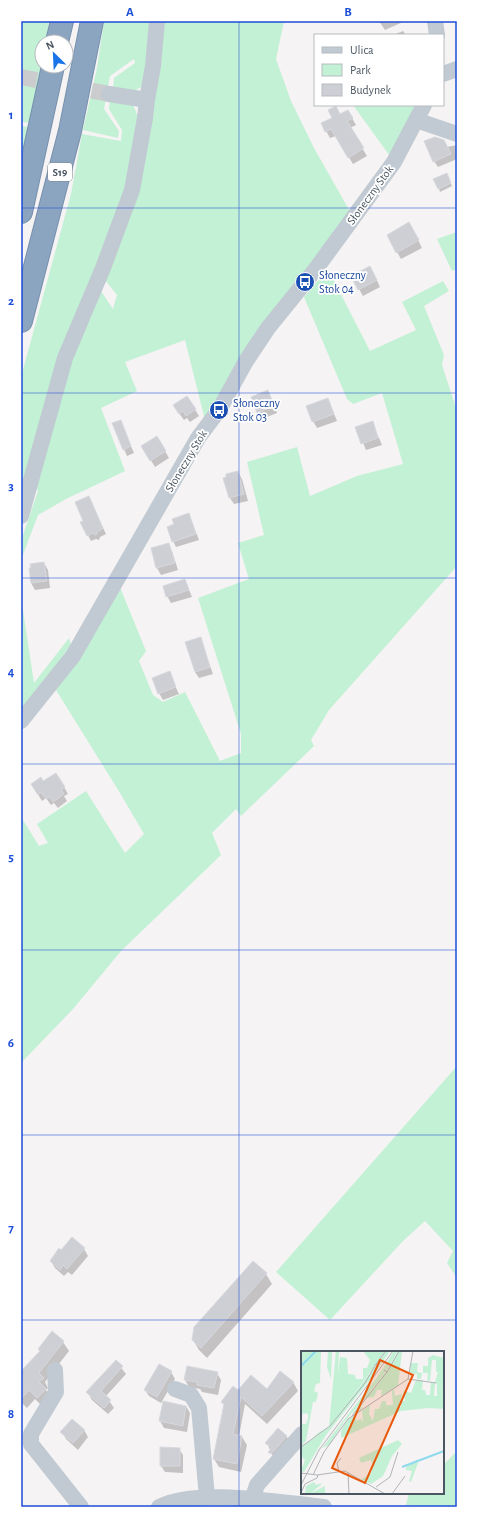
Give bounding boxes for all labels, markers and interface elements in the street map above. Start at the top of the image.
text: A [126,6,134,19]
text: B [344,6,352,19]
north arrow [34,34,74,74]
legend [314,34,444,106]
text: N [44,39,56,52]
text: Ulica [350,44,374,56]
text: Park [350,64,371,76]
text: Budynek [350,84,392,97]
text: 1 [9,109,13,122]
road number: S19 [48,163,72,181]
street label: Słoneczny Stok [345,163,396,227]
place label: Słoneczny Stok 04 [319,269,366,295]
bus stop icon: Słoneczny Stok 04 [294,271,316,293]
text: 2 [8,295,14,308]
place label: Słoneczny Stok 03 [233,397,280,423]
bus stop icon: Słoneczny Stok 03 [208,399,230,421]
street label: Słoneczny Stok [163,428,210,494]
text: 3 [8,480,14,493]
text: 4 [8,666,15,679]
text: 5 [8,851,14,864]
text: 6 [8,1037,14,1050]
text: 7 [8,1222,14,1235]
inset map [301,1351,444,1494]
text: 8 [8,1408,14,1421]

